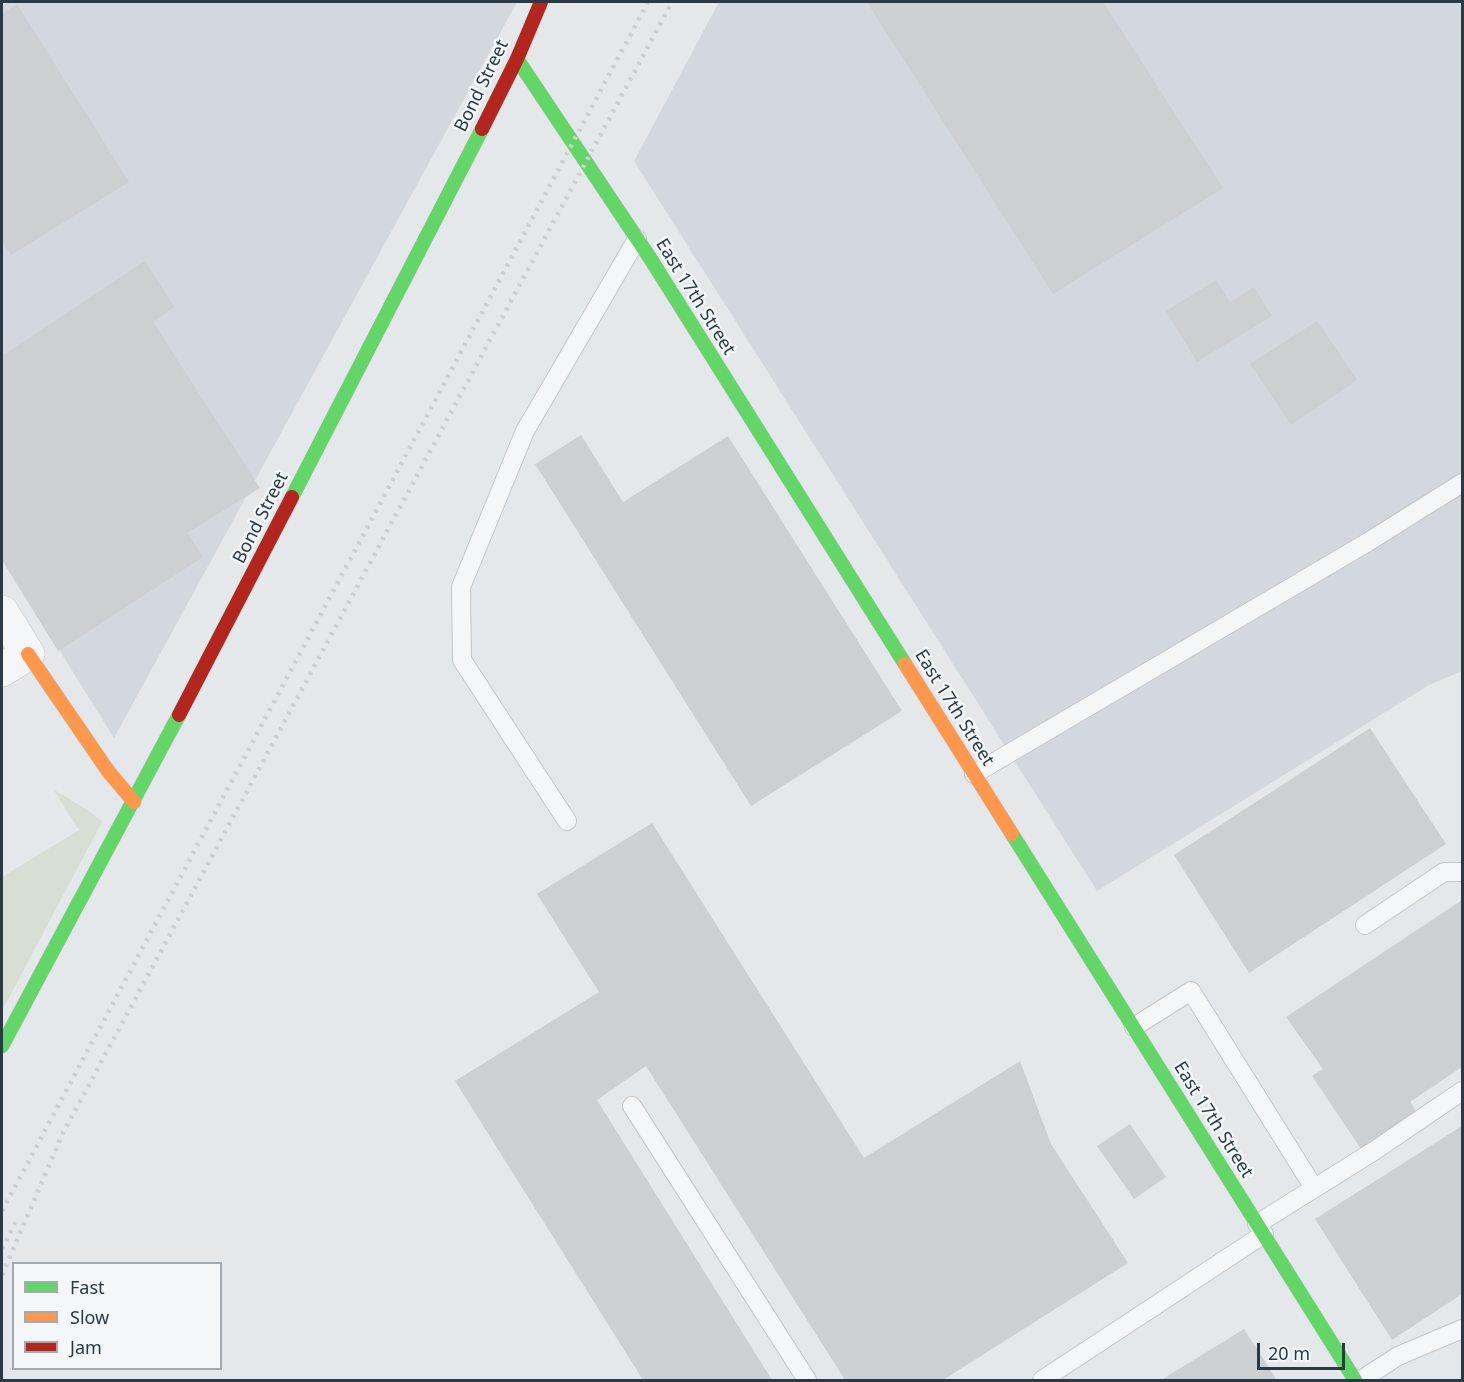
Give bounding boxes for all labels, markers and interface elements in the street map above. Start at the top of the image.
street label: Bond Street [450,36,514,136]
street label: East 17th Street [651,235,739,359]
street label: Bond Street [229,469,293,567]
street label: East 17th Street [910,646,998,770]
street label: East 17th Street [1169,1058,1257,1182]
legend [12,1262,222,1370]
text: Fast [70,1275,105,1299]
text: Slow [70,1305,109,1329]
scale bar [1260,1331,1348,1369]
text: Jam [70,1335,102,1359]
text: 20 m [1268,1341,1310,1365]

